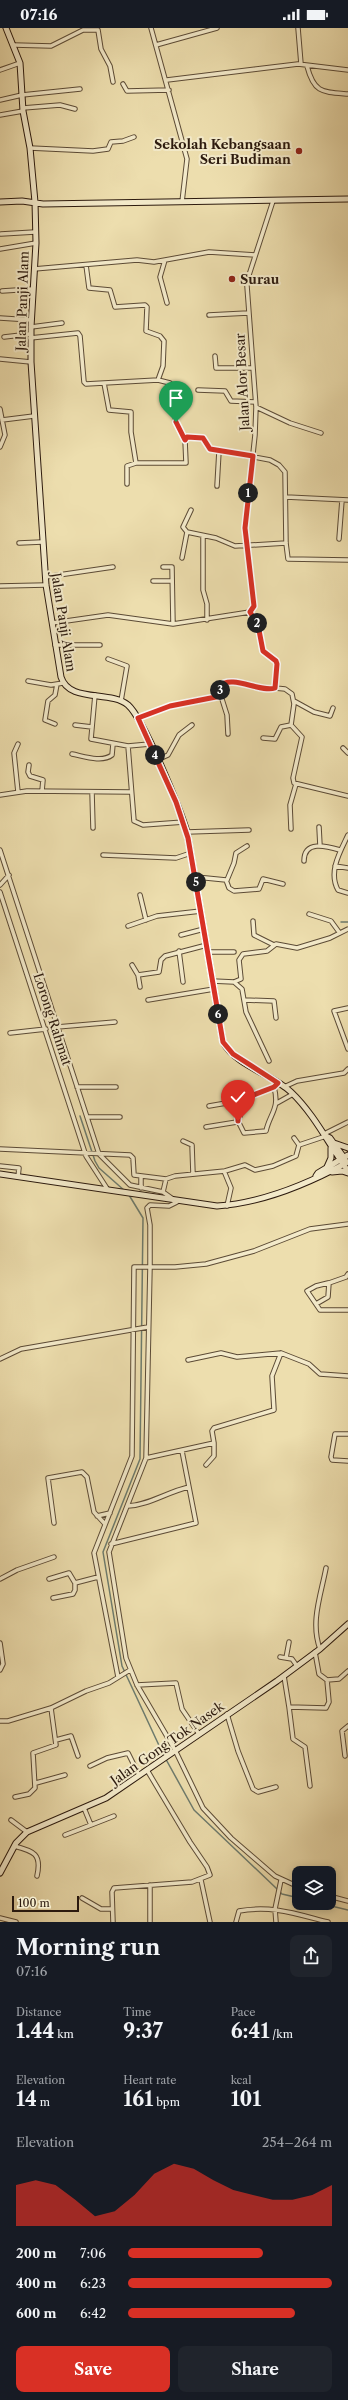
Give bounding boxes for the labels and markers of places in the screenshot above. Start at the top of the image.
place label: Sekolah Kebangsaan Seri Budiman [154,136,291,167]
marker: Sekolah Kebangsaan Seri Budiman [294,146,304,156]
place label: Surau [240,271,280,287]
marker: Surau [227,274,237,284]
pin [159,381,193,422]
pin: 1 [238,483,258,503]
pin: 2 [247,613,267,633]
pin: 3 [210,680,230,700]
pin: 4 [145,745,165,765]
pin: 5 [186,872,206,892]
pin: 6 [208,1004,228,1024]
pin [221,1080,255,1121]

